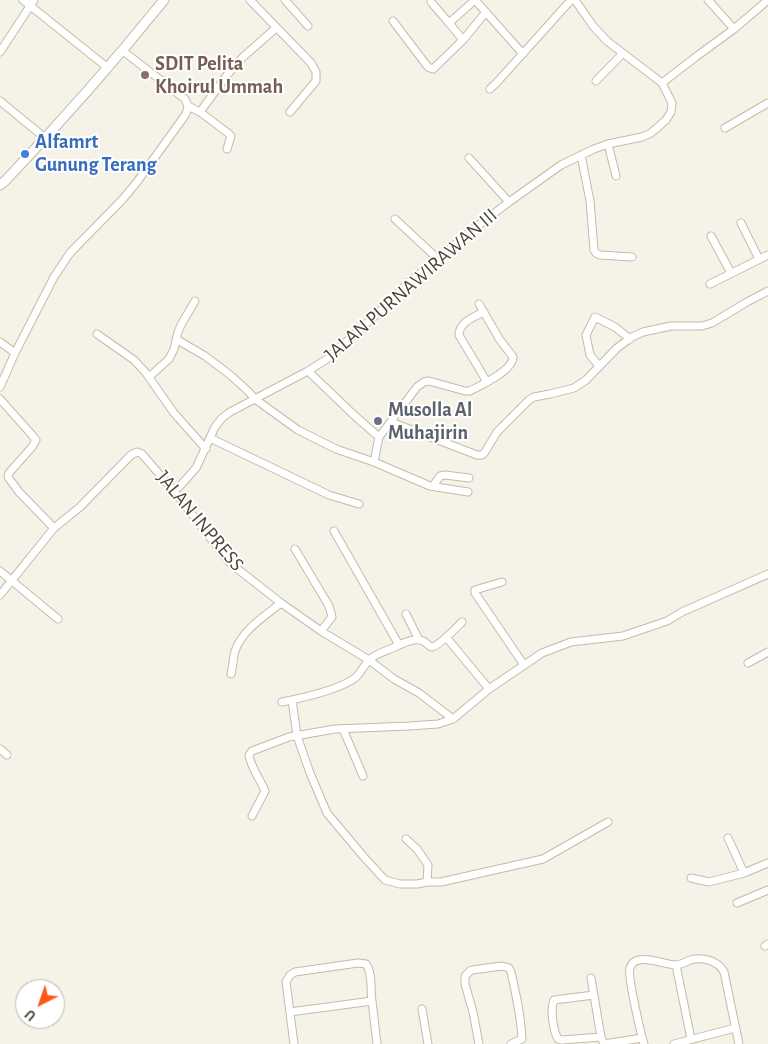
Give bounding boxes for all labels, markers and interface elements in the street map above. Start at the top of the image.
place label: SDIT Pelita Khoirul Ummah [155,52,283,99]
marker: SDIT Pelita Khoirul Ummah [139,69,151,81]
place label: Alfamrt Gunung Terang [35,130,157,177]
marker: Alfamrt Gunung Terang [19,148,31,160]
street label: JALAN PURNAWIRAWAN III [320,203,502,367]
place label: Musolla Al Muhajirin [388,398,472,445]
marker: Musolla Al Muhajirin [372,415,384,427]
street label: JALAN INPRESS [151,466,249,576]
north arrow [15,979,65,1029]
text: U [23,1006,39,1023]

